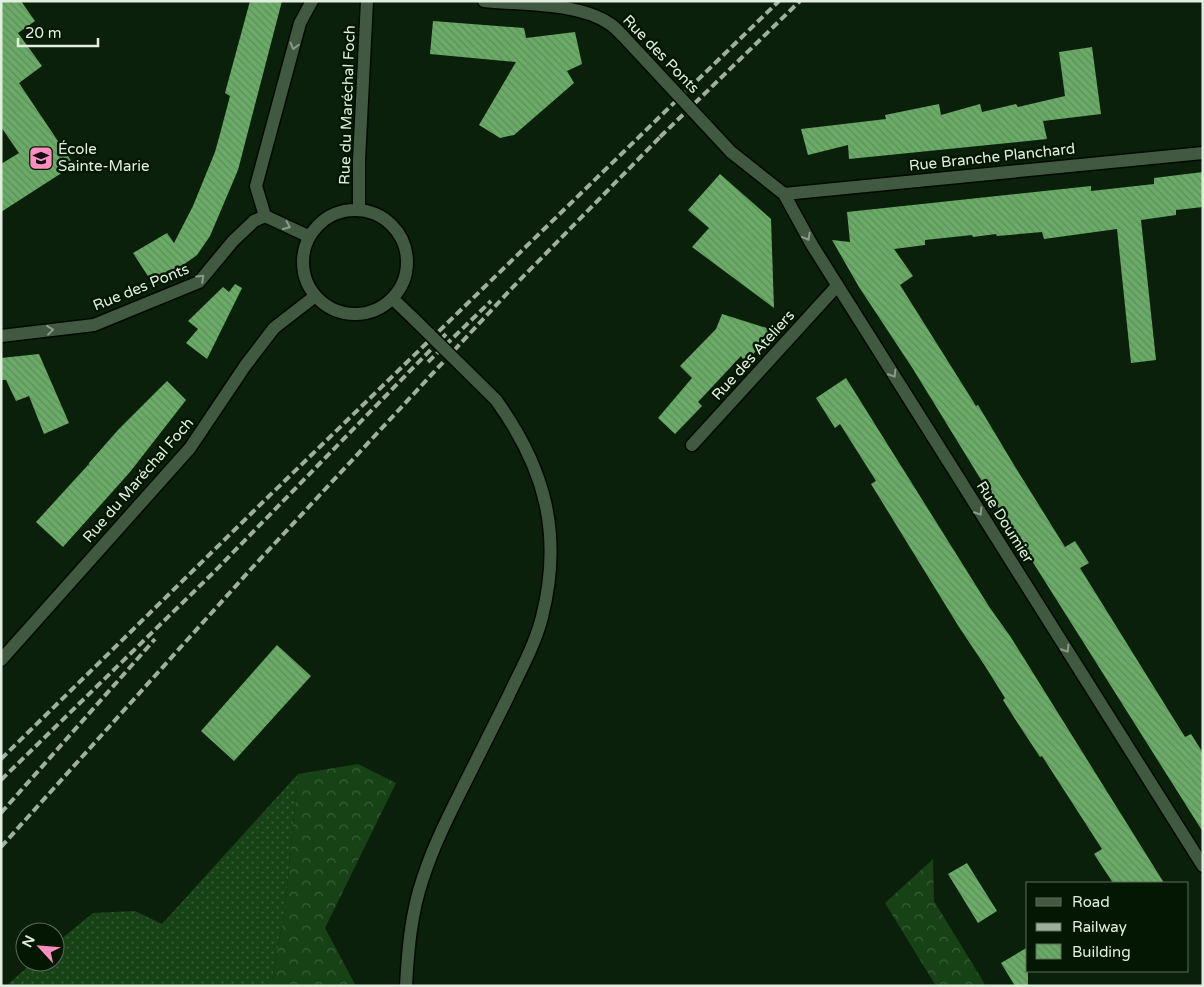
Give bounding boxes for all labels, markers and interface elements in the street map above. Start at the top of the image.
street label: Rue des Ponts [619,11,703,97]
scale bar [18,15,98,47]
text: 20 m [25,24,62,42]
street label: Rue du Maréchal Foch [335,25,359,185]
one-way arrow [289,42,299,50]
street label: Rue Branche Planchard [908,139,1076,175]
place label: École Sainte-Marie [58,140,150,175]
school or university icon: École Sainte-Marie [28,145,54,171]
one-way arrow [282,219,291,230]
one-way arrow [801,231,811,240]
street label: Rue des Ponts [90,260,192,314]
one-way arrow [195,275,204,284]
street label: Rue des Ateliers [708,306,798,404]
one-way arrow [46,325,54,336]
one-way arrow [887,369,896,378]
street label: Rue du Maréchal Foch [79,414,197,546]
street label: Rue Doumier [973,478,1037,566]
one-way arrow [973,506,983,515]
one-way arrow [1060,644,1069,653]
legend [1026,882,1189,972]
text: Road [1072,893,1110,911]
text: Railway [1072,918,1127,936]
north arrow [15,922,65,972]
text: N [19,933,39,950]
text: Building [1072,943,1131,961]

